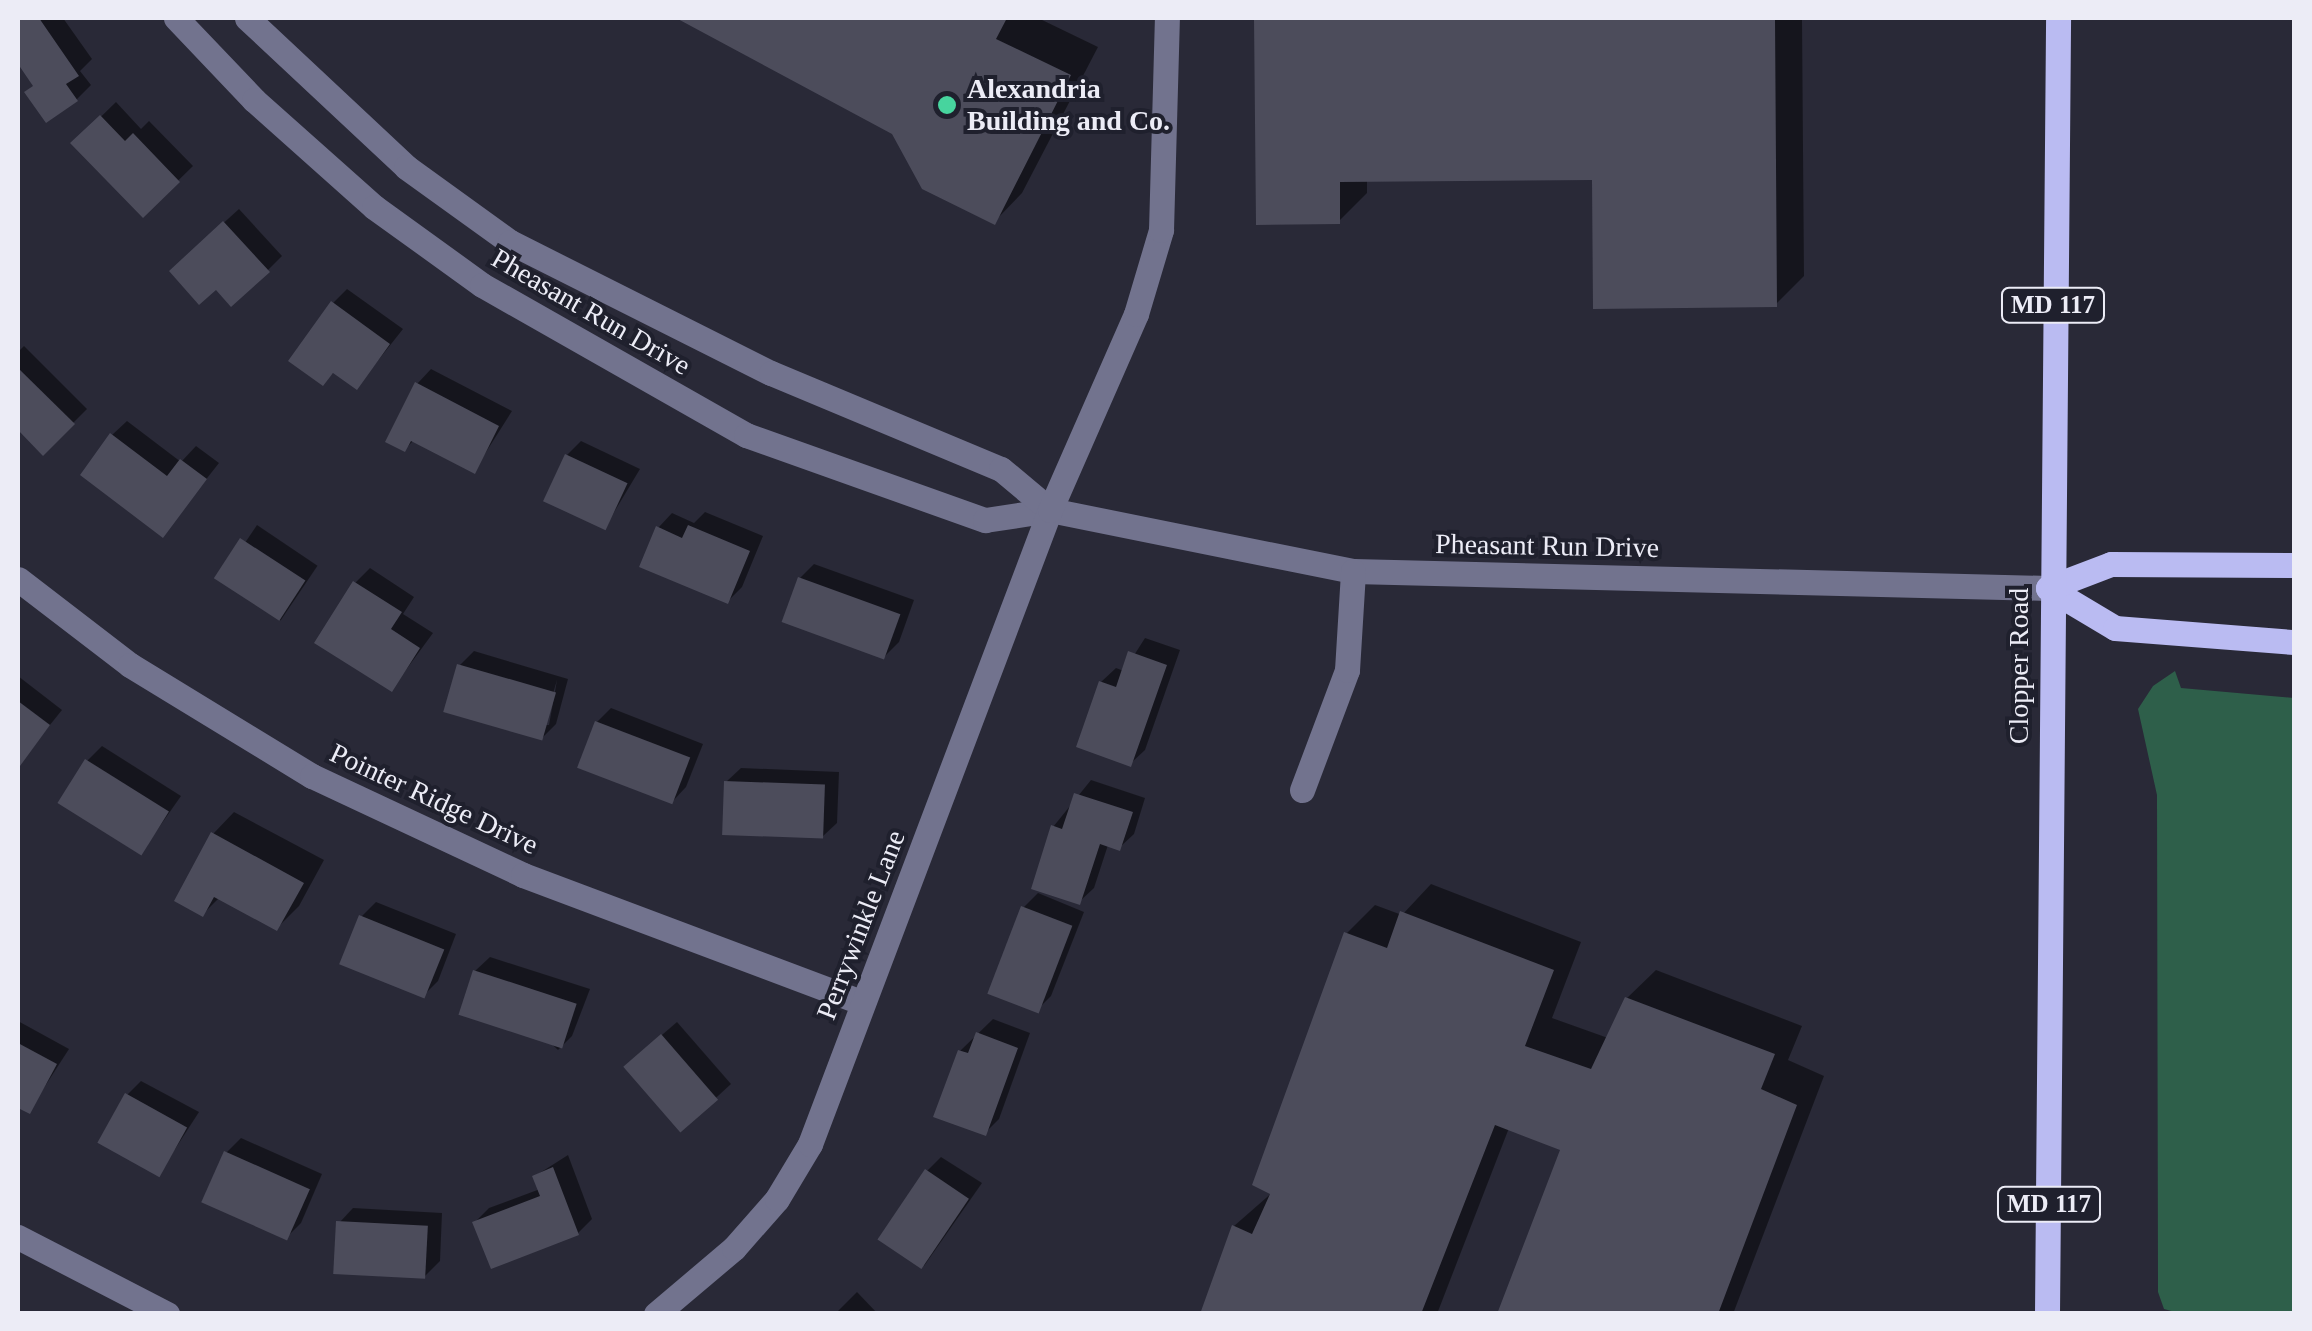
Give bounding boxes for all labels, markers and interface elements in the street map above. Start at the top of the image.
place label: Alexandria Building and Co. [967,72,1170,138]
marker: Alexandria Building and Co. [936,94,958,116]
street label: Pheasant Run Drive [486,241,696,383]
road number: MD 117 [2000,285,2106,325]
street label: Pheasant Run Drive [1435,527,1659,565]
street label: Clopper Road [2002,588,2036,744]
street label: Pointer Ridge Drive [325,736,543,862]
street label: Perrywinkle Lane [810,826,912,1024]
road number: MD 117 [1996,1184,2102,1224]

